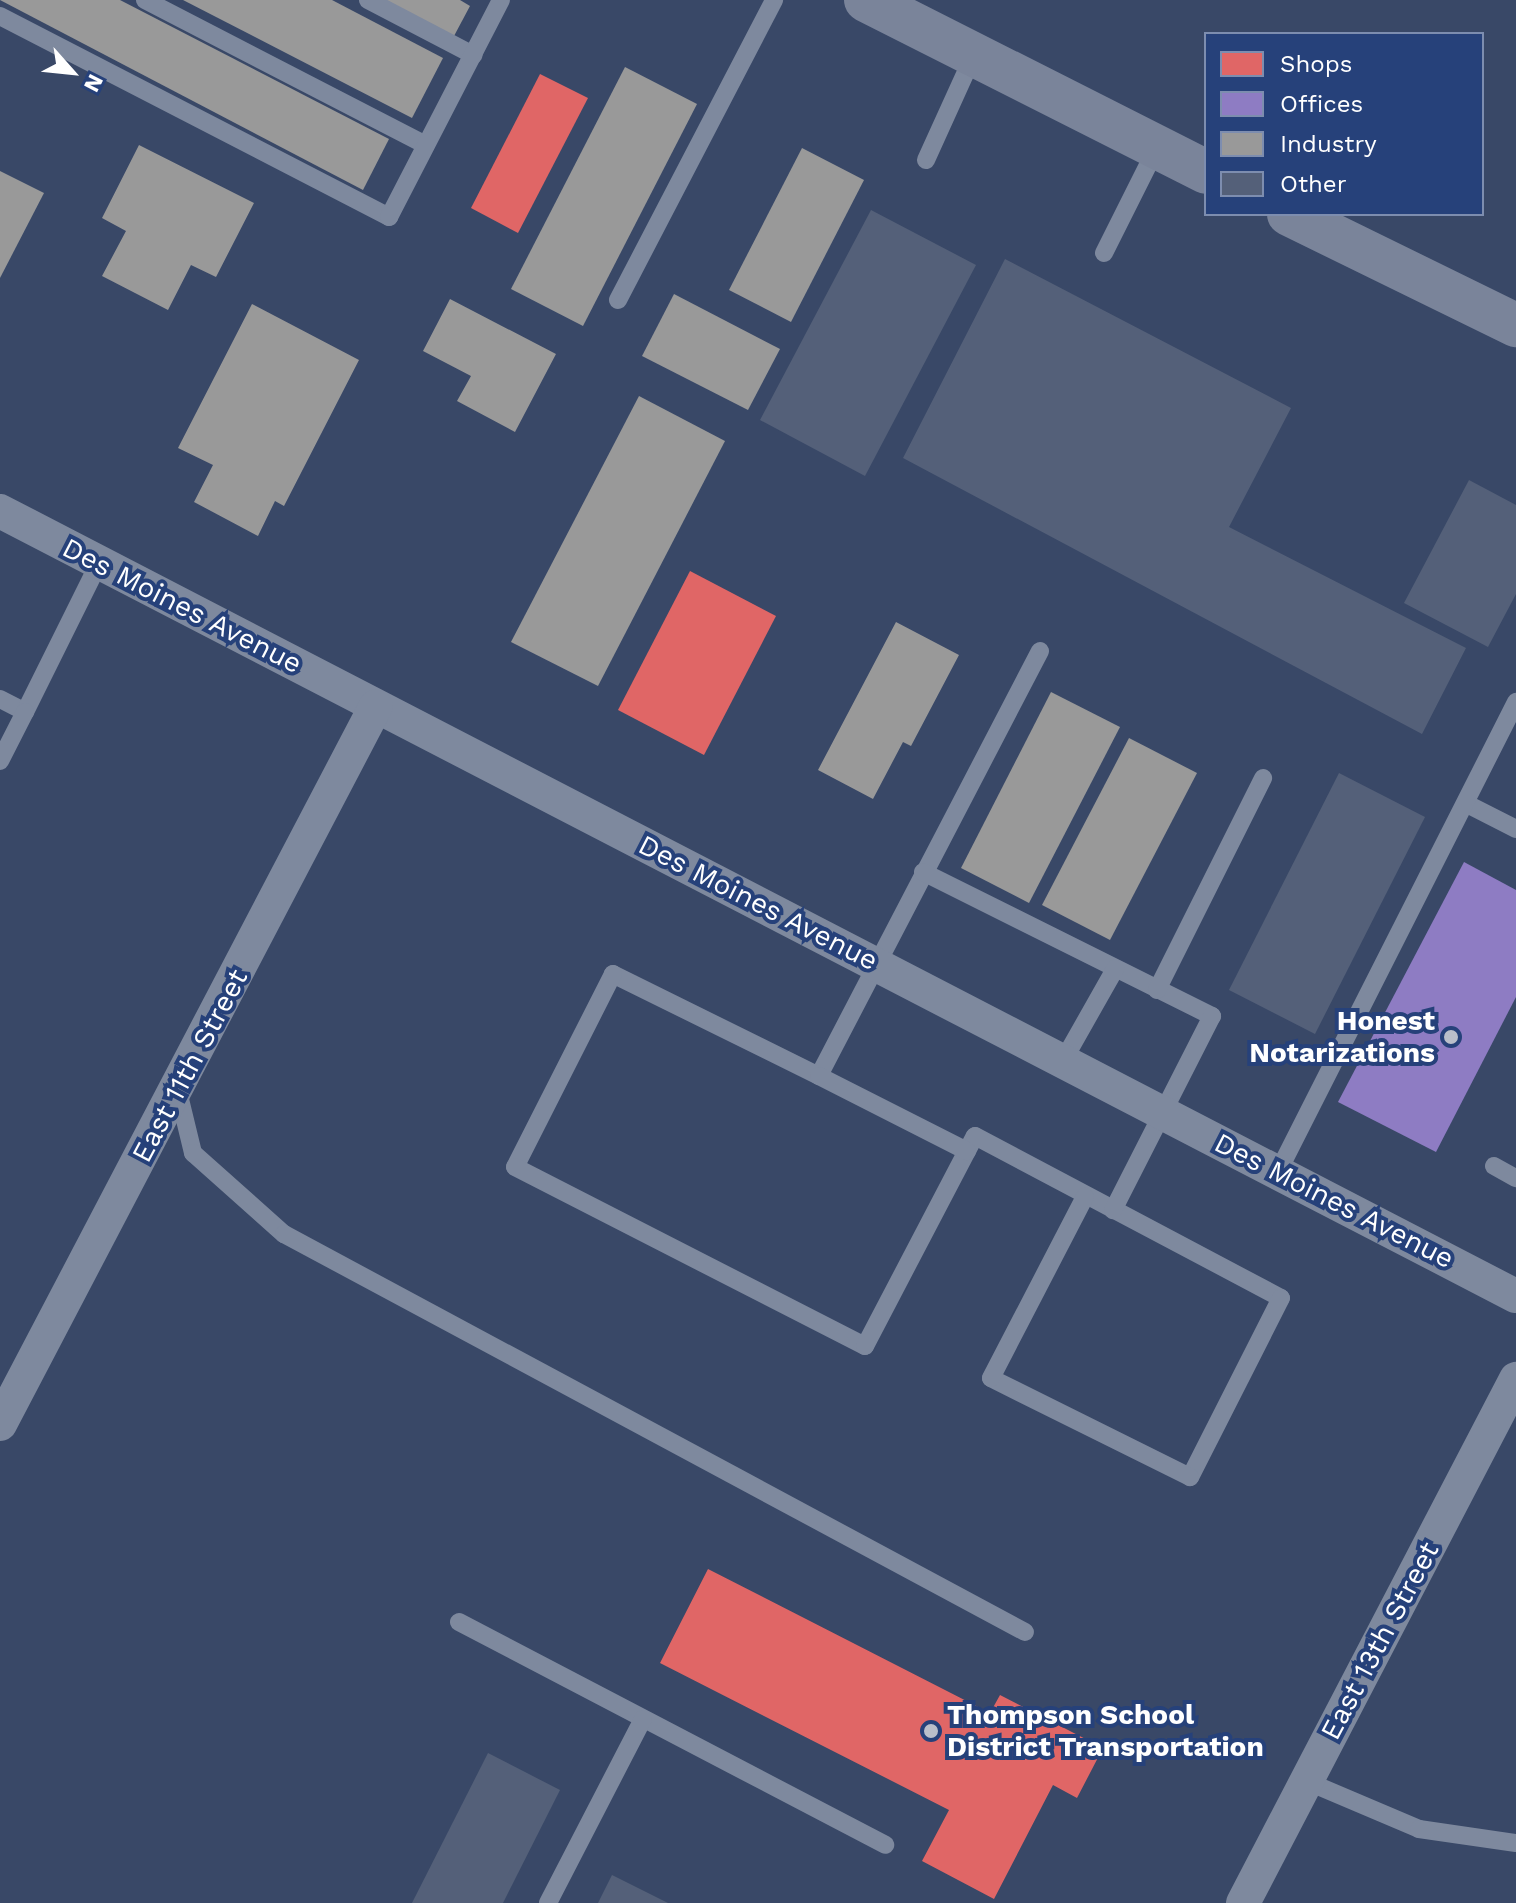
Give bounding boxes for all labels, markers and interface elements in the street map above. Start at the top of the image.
north arrow [32,32,112,112]
legend [1204,32,1484,216]
text: Shops [1280,50,1352,78]
text: N [79,70,109,96]
text: Offices [1280,90,1363,118]
text: Industry [1280,130,1377,158]
text: Other [1280,170,1347,198]
street label: Des Moines Avenue [56,531,308,681]
street label: Des Moines Avenue [632,828,884,978]
street label: East 11th Street [125,963,255,1169]
place label: Honest Notarizations [1249,1004,1435,1070]
marker: Honest Notarizations [1442,1028,1460,1046]
street label: Des Moines Avenue [1208,1126,1460,1276]
street label: East 13th Street [1314,1536,1446,1746]
place label: Thompson School District Transportation [947,1698,1264,1764]
marker: Thompson School District Transportation [922,1722,940,1740]

